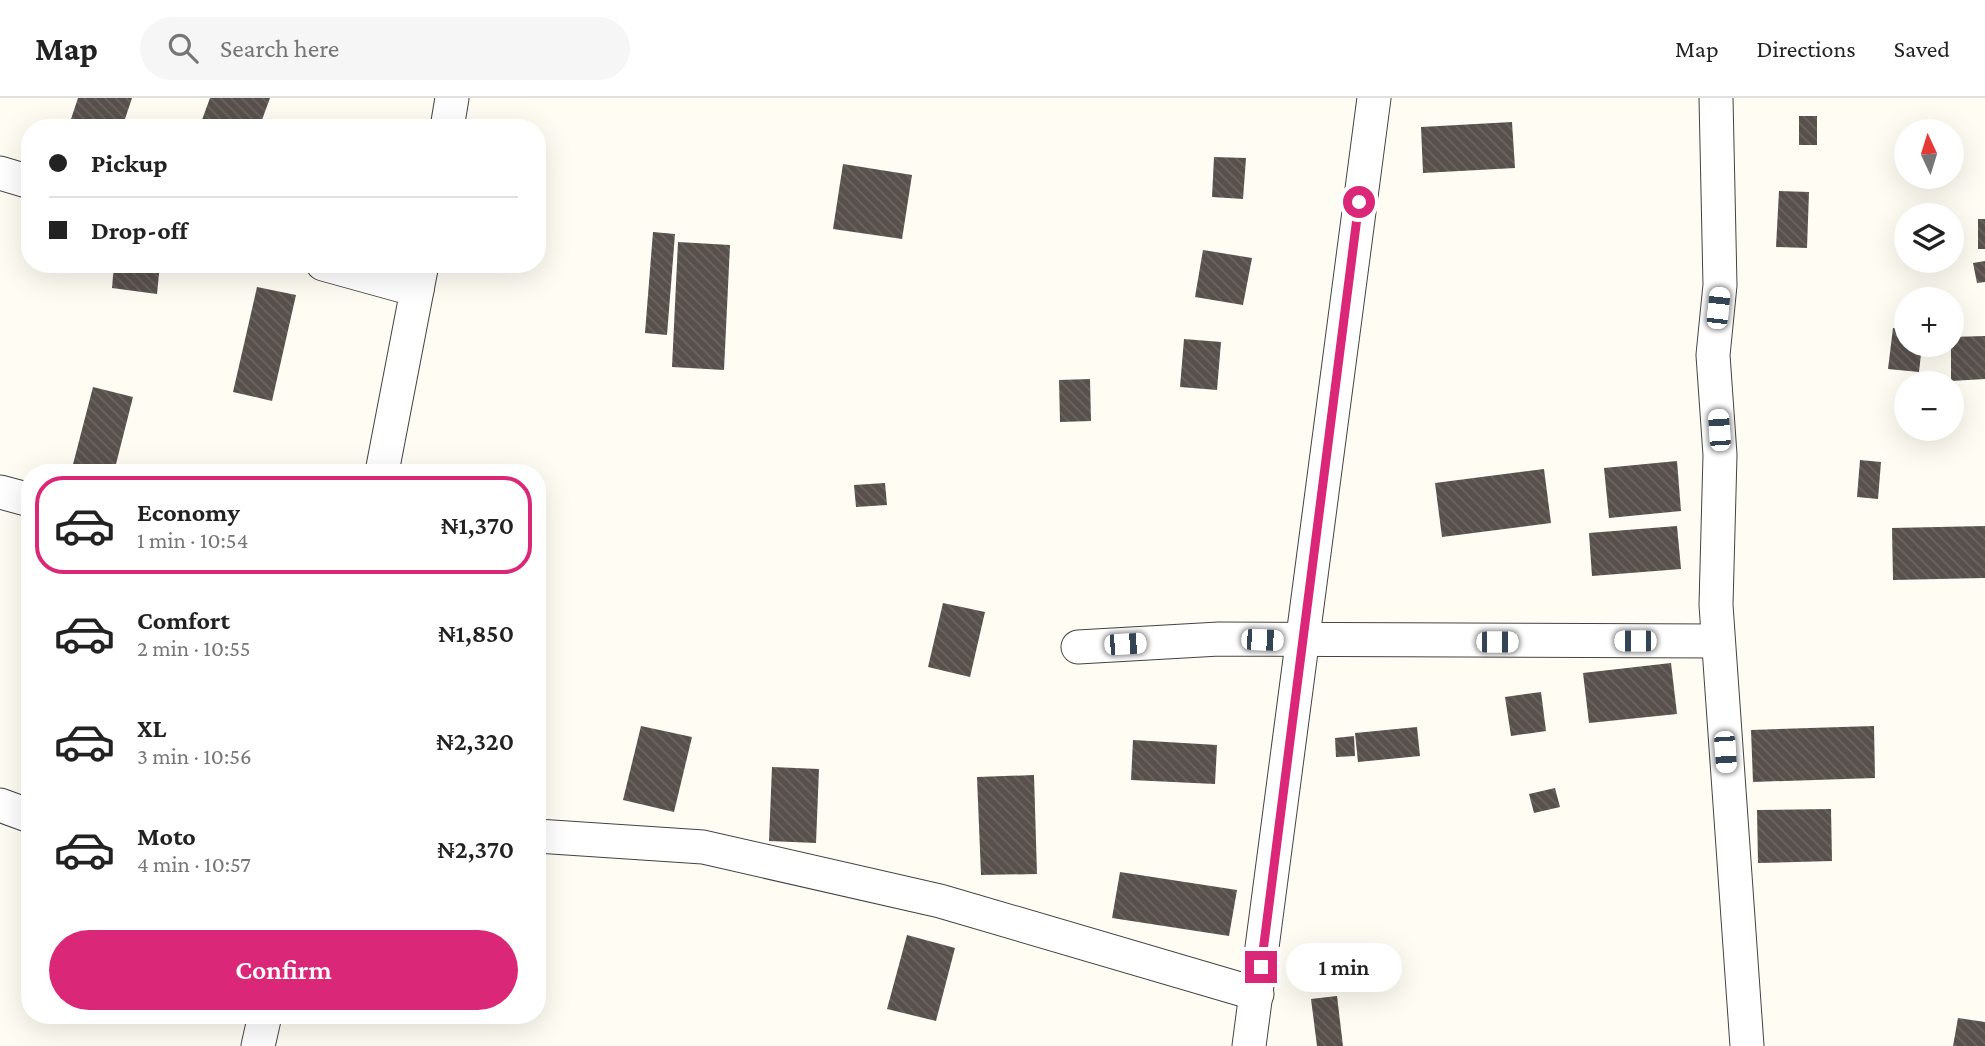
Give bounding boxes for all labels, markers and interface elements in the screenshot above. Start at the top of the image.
search box [140,17,630,80]
icon: search [164,29,202,67]
text: Map [35,30,98,67]
text: Search here [220,34,339,63]
text: Map [1675,35,1719,62]
text: Directions [1757,35,1856,62]
text: Saved [1894,35,1950,62]
north arrow [1894,119,1964,189]
map controls [1894,119,1964,441]
text: Pickup [91,149,168,178]
route start [1343,186,1375,218]
button: layers [1894,203,1964,273]
text: Drop-off [91,216,188,245]
car [1706,286,1731,330]
button: + [1894,287,1964,357]
button: − [1894,371,1964,441]
car [1708,408,1731,452]
icon: car [53,494,116,557]
text: Economy [137,498,240,527]
text: ₦1,370 [441,511,514,540]
text: 1 min · 10:54 [137,527,248,553]
icon: car [53,602,116,665]
text: Comfort [137,606,230,635]
text: ₦1,850 [438,619,514,648]
car [1241,629,1284,651]
car [1615,631,1657,652]
car [1104,632,1147,656]
car [1477,632,1519,653]
text: 2 min · 10:55 [137,635,251,661]
icon: car [53,710,116,773]
text: XL [137,714,166,743]
text: ₦2,320 [436,727,514,756]
car [1714,730,1737,774]
text: 3 min · 10:56 [137,743,252,769]
icon: car [53,818,116,881]
text: Moto [137,822,196,851]
text: ₦2,370 [437,835,514,864]
text: 4 min · 10:57 [137,851,251,877]
button: Confirm [49,930,518,1010]
callout: 1 min [1286,942,1401,992]
route end [1245,951,1277,983]
text: 1 min [1318,954,1370,980]

